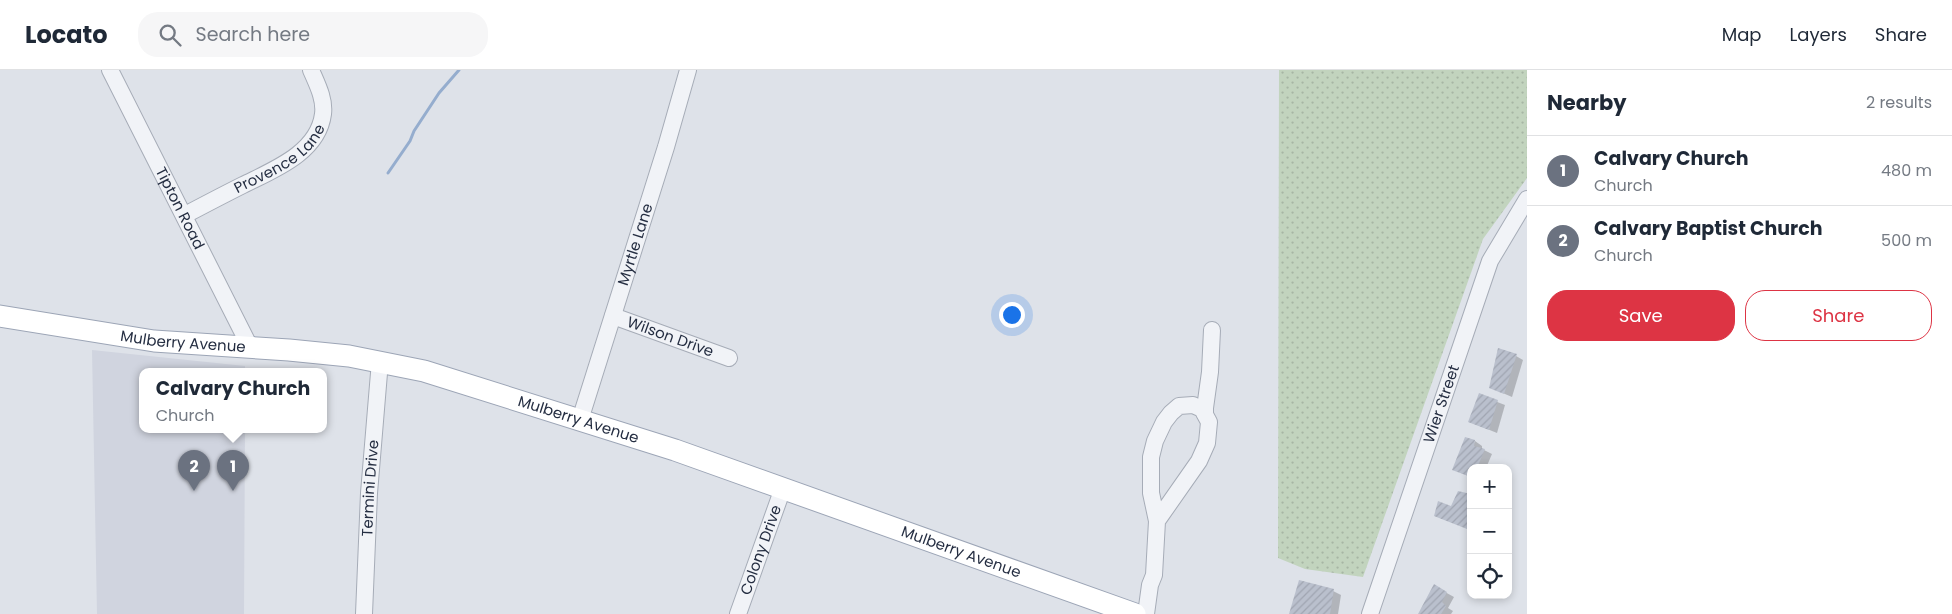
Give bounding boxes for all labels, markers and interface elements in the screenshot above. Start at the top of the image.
search box [138,12,488,57]
text: Locato [25,18,108,51]
icon: search [156,21,184,49]
text: Search here [196,21,310,48]
text: Map [1722,22,1762,47]
text: Layers [1790,22,1847,47]
text: Share [1875,22,1927,47]
text: Nearby [1547,88,1627,117]
text: 2 results [1866,91,1932,114]
street label: Provence Lane [230,121,330,198]
text: Calvary Church [1594,145,1748,172]
text: 1 [1560,159,1566,182]
text: 480 m [1881,159,1932,182]
street label: Tipton Road [151,163,210,253]
text: Church [1594,174,1653,197]
street label: Myrtle Lane [612,201,658,288]
text: Calvary Baptist Church [1594,215,1822,242]
text: 2 [1558,229,1568,252]
text: 500 m [1881,229,1932,252]
text: Church [1594,244,1653,267]
button: Save [1547,290,1735,341]
button: Share [1745,290,1932,341]
your location [999,302,1025,328]
street label: Wilson Drive [624,311,717,362]
street label: Mulberry Avenue [119,325,246,357]
street label: Wier Street [1418,362,1464,446]
popup [139,368,327,433]
text: Calvary Church [156,375,310,402]
street label: Mulberry Avenue [515,390,642,448]
text: Church [156,404,215,427]
street label: Termini Drive [356,439,383,537]
pin: 2 [178,450,210,491]
pin: 1 [217,450,249,491]
map controls [1467,464,1512,599]
button: + [1467,464,1512,509]
street label: Colony Drive [735,502,786,598]
button: − [1467,509,1512,554]
street label: Mulberry Avenue [899,521,1024,583]
button: locate [1467,554,1512,599]

